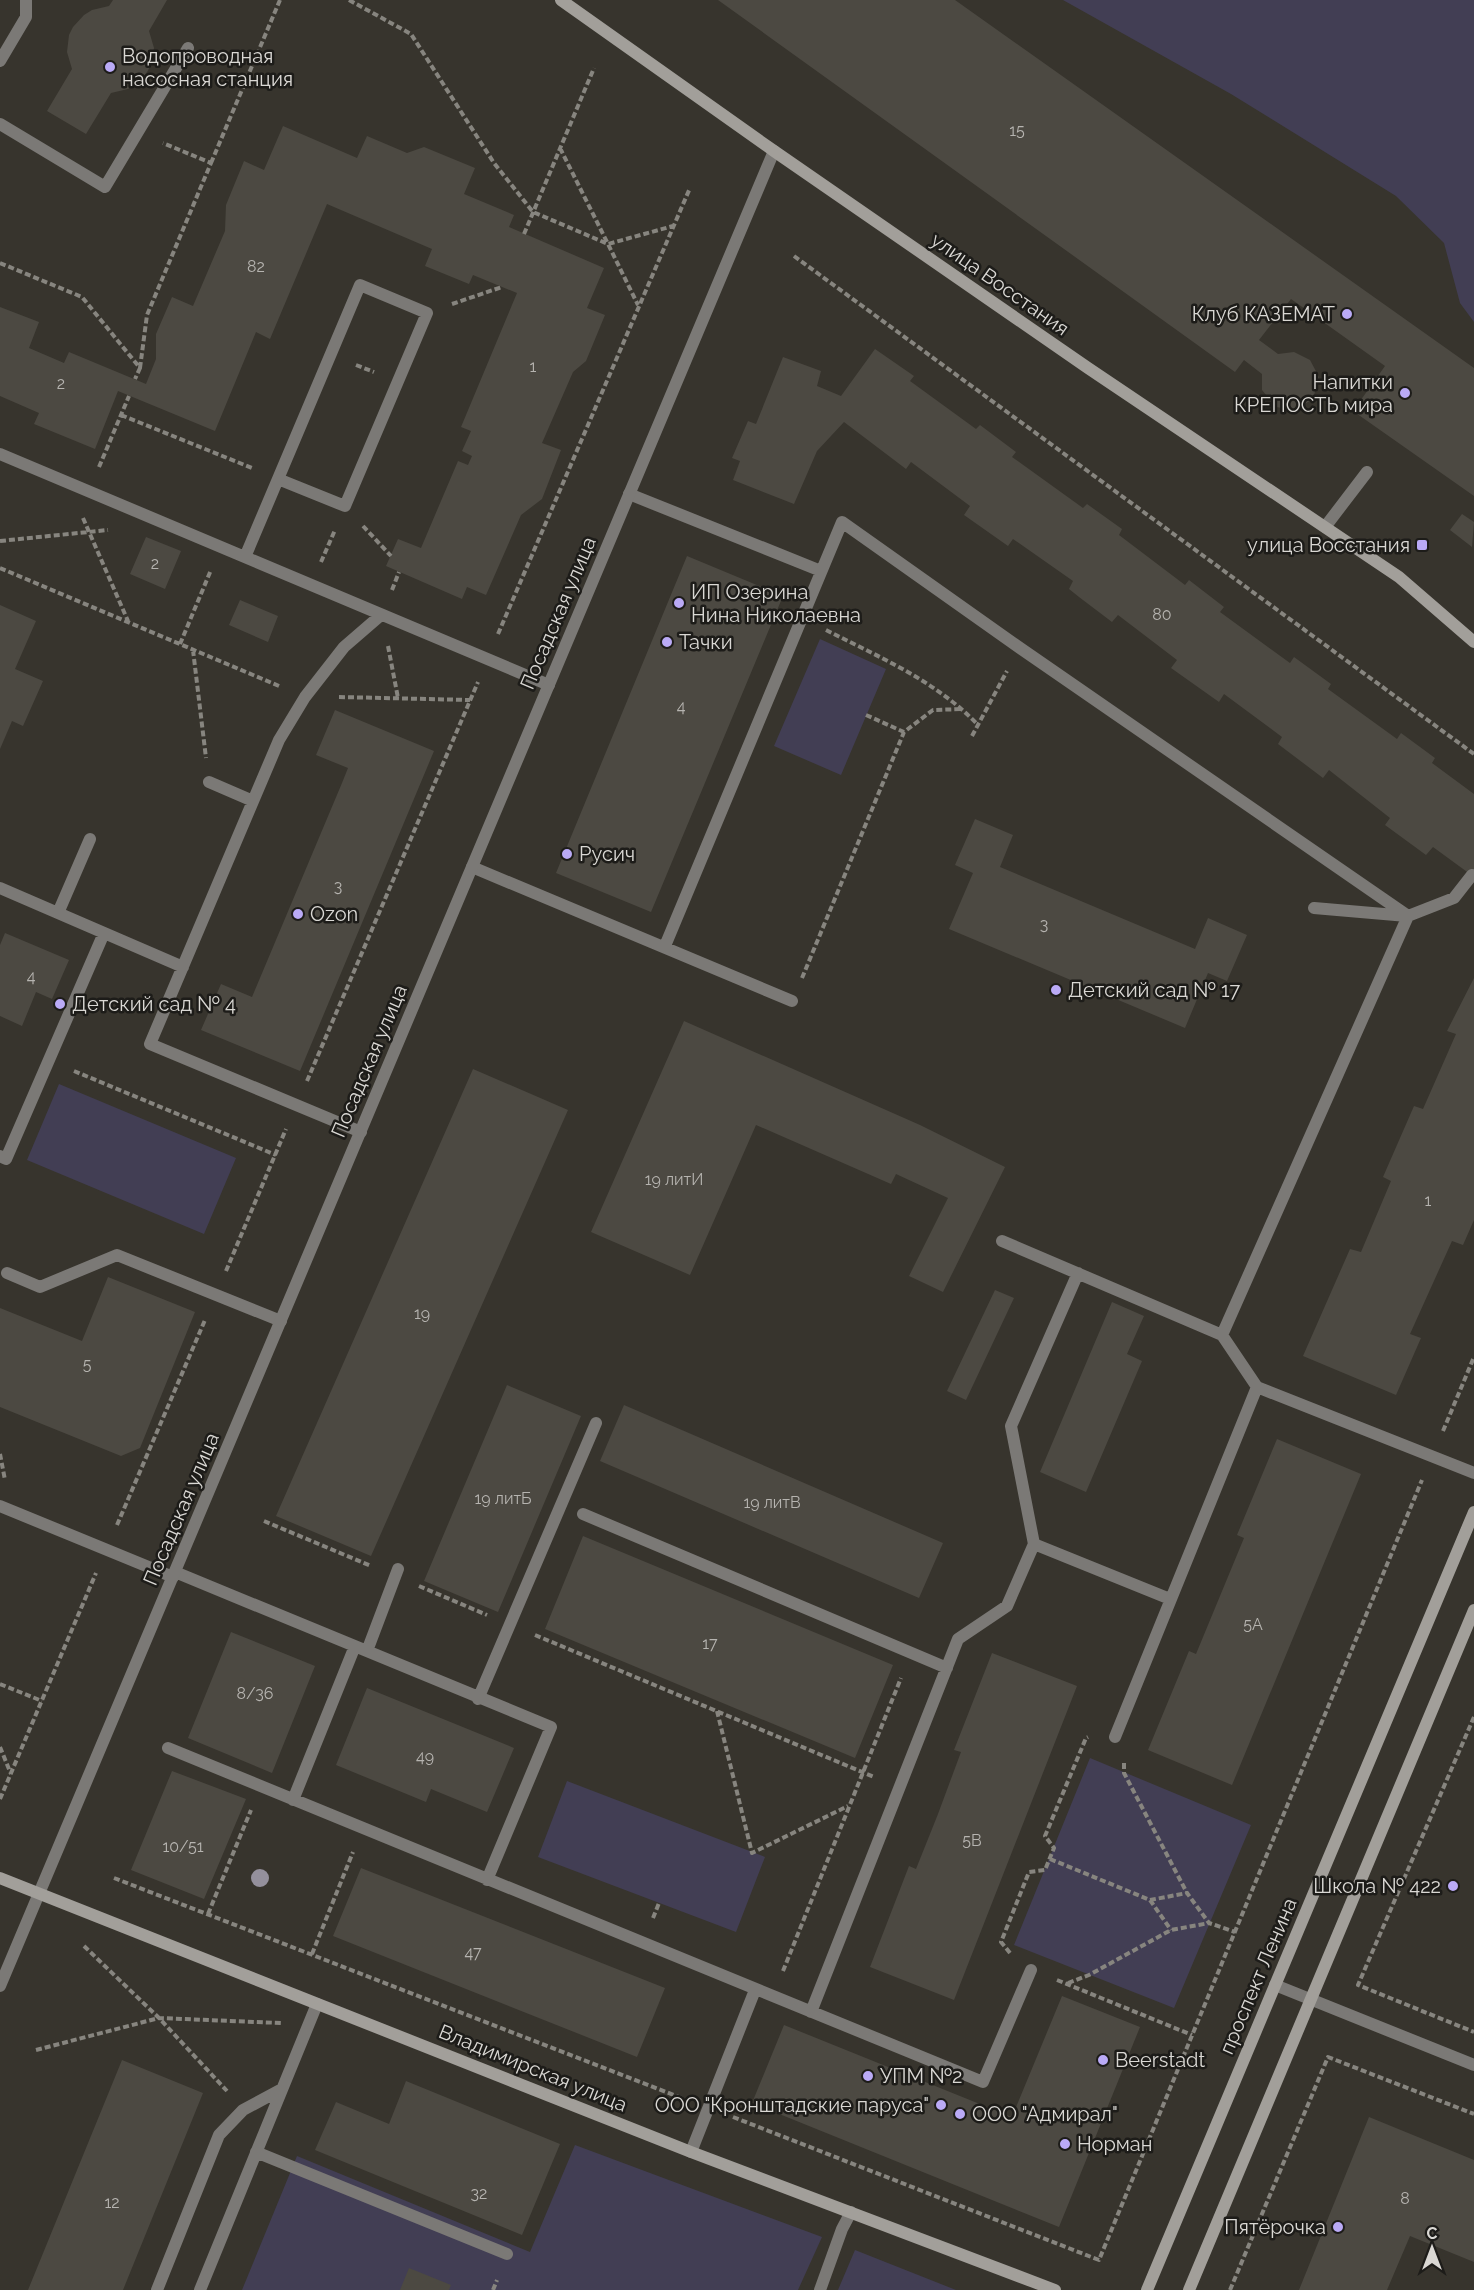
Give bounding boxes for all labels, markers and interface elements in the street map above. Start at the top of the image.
place label: Водопроводная насосная станция [122,44,293,91]
marker: Водопроводная насосная станция [103,60,117,74]
house number: 15 [1009,121,1025,140]
street label: улица Восстания [926,227,1074,341]
house number: 82 [247,257,265,276]
place label: Клуб КАЗЕМАТ [1192,302,1335,326]
marker: Клуб КАЗЕМАТ [1340,307,1354,321]
house number: 1 [530,357,537,376]
place label: Напитки КРЕПОСТЬ мира [1234,370,1393,417]
house number: 2 [57,374,65,393]
marker: Напитки КРЕПОСТЬ мира [1398,386,1412,400]
street label: Посадская улица [515,533,601,693]
place label: улица Восстания [1247,533,1410,557]
marker: улица Восстания [1415,538,1429,552]
house number: 2 [151,554,159,573]
place label: ИП Озерина Нина Николаевна [691,580,861,627]
marker: ИП Озерина Нина Николаевна [672,596,686,610]
house number: 80 [1152,605,1172,624]
place label: Тачки [679,630,733,654]
marker: Тачки [660,635,674,649]
house number: 4 [677,697,686,716]
place label: Русич [579,842,635,866]
marker: Русич [560,847,574,861]
house number: 3 [334,877,342,896]
place label: Ozon [310,902,358,926]
marker: Ozon [291,907,305,921]
house number: 3 [1040,915,1048,934]
house number: 4 [27,967,36,986]
place label: Детский сад № 17 [1068,978,1240,1002]
street label: Посадская улица [326,981,412,1141]
marker: Детский сад № 17 [1049,983,1063,997]
place label: Детский сад № 4 [72,992,236,1016]
marker: Детский сад № 4 [53,997,67,1011]
house number: 19 литИ [645,1170,703,1189]
house number: 1 [1425,1191,1432,1210]
house number: 19 [414,1304,430,1323]
house number: 5 [83,1355,92,1374]
street label: Посадская улица [138,1429,224,1589]
house number: 19 литБ [475,1489,531,1508]
house number: 19 литВ [743,1493,801,1512]
house number: 5А [1243,1615,1263,1634]
house number: 17 [702,1634,718,1653]
house number: 8/36 [237,1684,273,1703]
house number: 49 [416,1747,434,1766]
house number: 5В [962,1831,982,1850]
house number: 10/51 [162,1837,204,1856]
place label: Школа № 422 [1313,1874,1441,1898]
marker: Школа № 422 [1446,1879,1460,1893]
street label: проспект Ленина [1214,1894,1302,2058]
house number: 47 [464,1943,482,1962]
street label: Владимирская улица [435,2019,631,2117]
place label: Beerstadt [1115,2048,1206,2072]
marker: Beerstadt [1096,2053,1110,2067]
place label: УПМ №2 [880,2064,962,2088]
marker: УПМ №2 [861,2069,875,2083]
place label: ООО "Кронштадские паруса" [655,2093,929,2117]
marker: ООО "Кронштадские паруса" [934,2098,948,2112]
place label: ООО "Адмирал" [972,2102,1118,2126]
marker: ООО "Адмирал" [953,2107,967,2121]
place label: Норман [1077,2132,1152,2156]
marker: Норман [1058,2137,1072,2151]
house number: 32 [471,2184,487,2203]
house number: 8 [1400,2189,1410,2208]
house number: 12 [104,2193,120,2212]
place label: Пятёрочка [1224,2215,1326,2239]
north arrow [1402,2218,1462,2278]
marker: Пятёрочка [1331,2220,1345,2234]
text: С [1427,2224,1438,2243]

